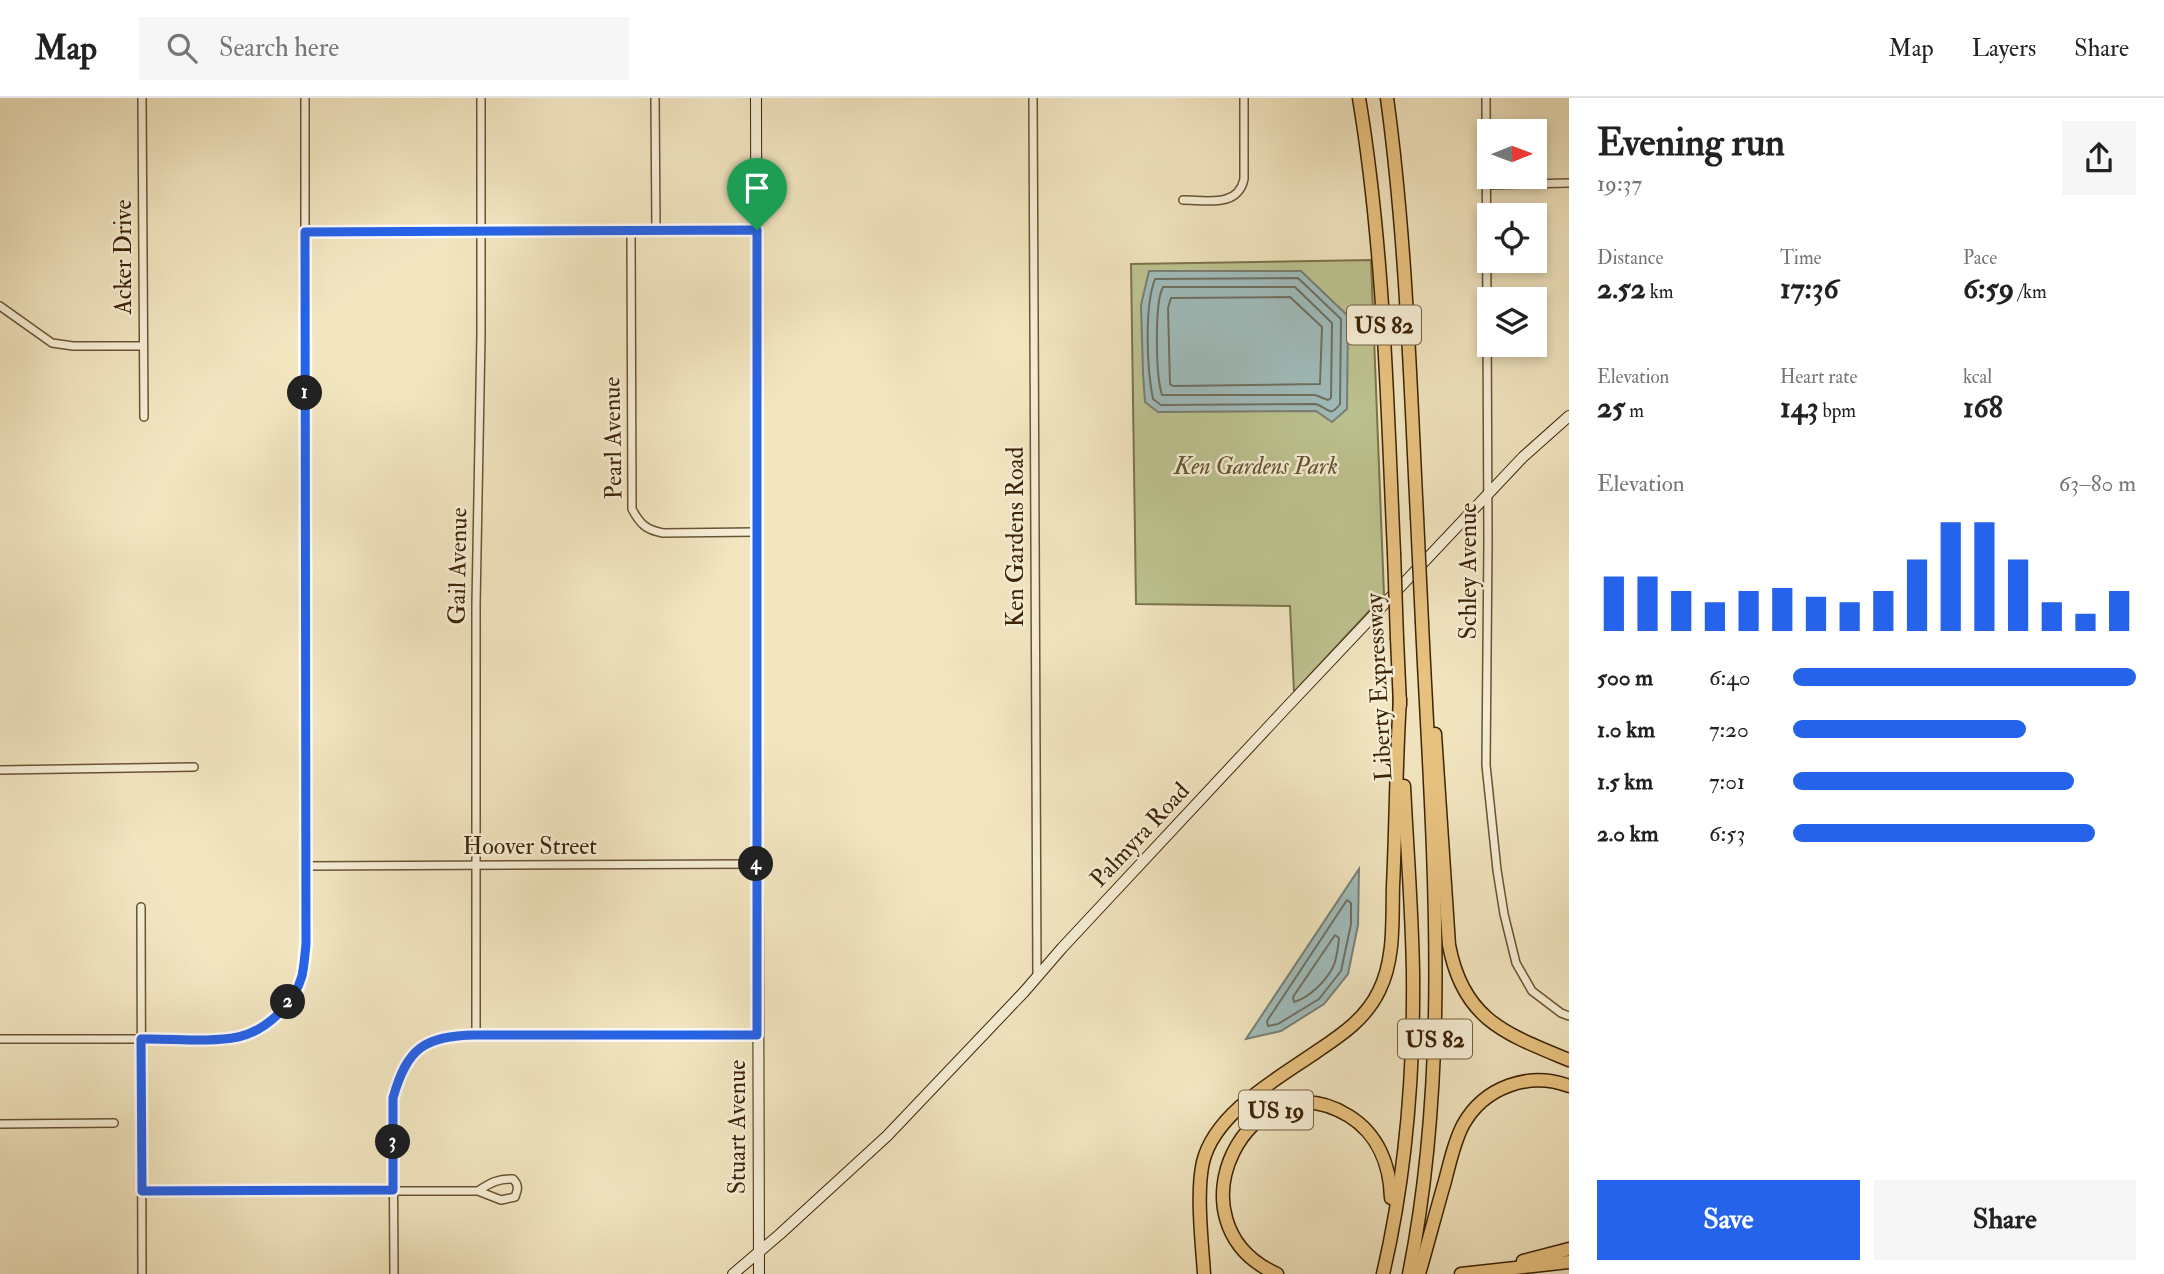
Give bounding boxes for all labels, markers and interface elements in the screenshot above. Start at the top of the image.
search box [139,17,629,80]
text: Map [35,28,97,69]
icon: search [163,29,201,67]
text: Search here [219,32,339,64]
text: Map [1889,33,1934,64]
text: Layers [1972,33,2036,64]
text: Share [2074,33,2129,64]
north arrow [1477,119,1547,189]
map controls [1477,119,1547,357]
text: Evening run [1597,119,1785,167]
button: share [2062,121,2136,195]
pin [727,158,787,230]
icon: arrive [738,169,776,207]
text: 19:37 [1597,169,1642,198]
street label: Acker Drive [108,199,139,316]
button: locate [1477,203,1547,273]
text: Distance [1597,246,1663,270]
text: Time [1780,246,1822,270]
text: Pace [1963,246,1997,270]
text: 2.52 [1597,270,1646,307]
text: 17:36 [1780,270,1839,307]
text: 6:59 [1963,270,2014,307]
text: km [1646,280,1674,304]
text: /km [2014,280,2047,304]
button: layers [1477,287,1547,357]
road number: US 82 [1347,306,1421,344]
text: Elevation [1597,365,1669,389]
text: Heart rate [1780,365,1857,389]
text: kcal [1963,365,1992,389]
pin: 1 [288,376,322,410]
street label: Pearl Avenue [596,376,630,500]
text: 1 [301,380,308,404]
text: 25 [1597,389,1625,426]
text: 143 [1780,389,1818,426]
text: 168 [1963,389,2003,426]
text: m [1625,399,1644,423]
text: bpm [1818,399,1856,423]
street label: Ken Gardens Road [1000,447,1031,627]
park label: Ken Gardens Park [1173,451,1338,482]
text: Elevation [1597,469,1685,498]
text: 63–80 m [2059,469,2136,498]
street label: Schley Avenue [1453,503,1484,639]
street label: Gail Avenue [441,507,475,625]
street label: Liberty Expressway [1359,592,1399,782]
text: 500 m [1597,663,1653,692]
text: 6:40 [1709,663,1750,692]
text: 1.0 km [1597,715,1655,744]
text: 7:20 [1709,715,1749,744]
text: 1.5 km [1597,767,1653,796]
text: 7:01 [1709,767,1745,796]
street label: Palmyra Road [1084,776,1197,894]
text: 2.0 km [1597,819,1659,848]
text: 6:53 [1709,819,1745,848]
street label: Hoover Street [463,831,597,862]
pin: 4 [738,846,774,882]
text: 4 [750,851,761,875]
pin: 2 [270,984,306,1020]
text: 2 [283,989,292,1013]
road number: US 82 [1398,1020,1472,1058]
street label: Stuart Avenue [722,1060,753,1194]
road number: US 19 [1239,1091,1313,1130]
pin: 3 [376,1124,410,1160]
text: 3 [389,1129,396,1153]
button: Save [1597,1180,1860,1260]
button: Share [1874,1180,2136,1260]

